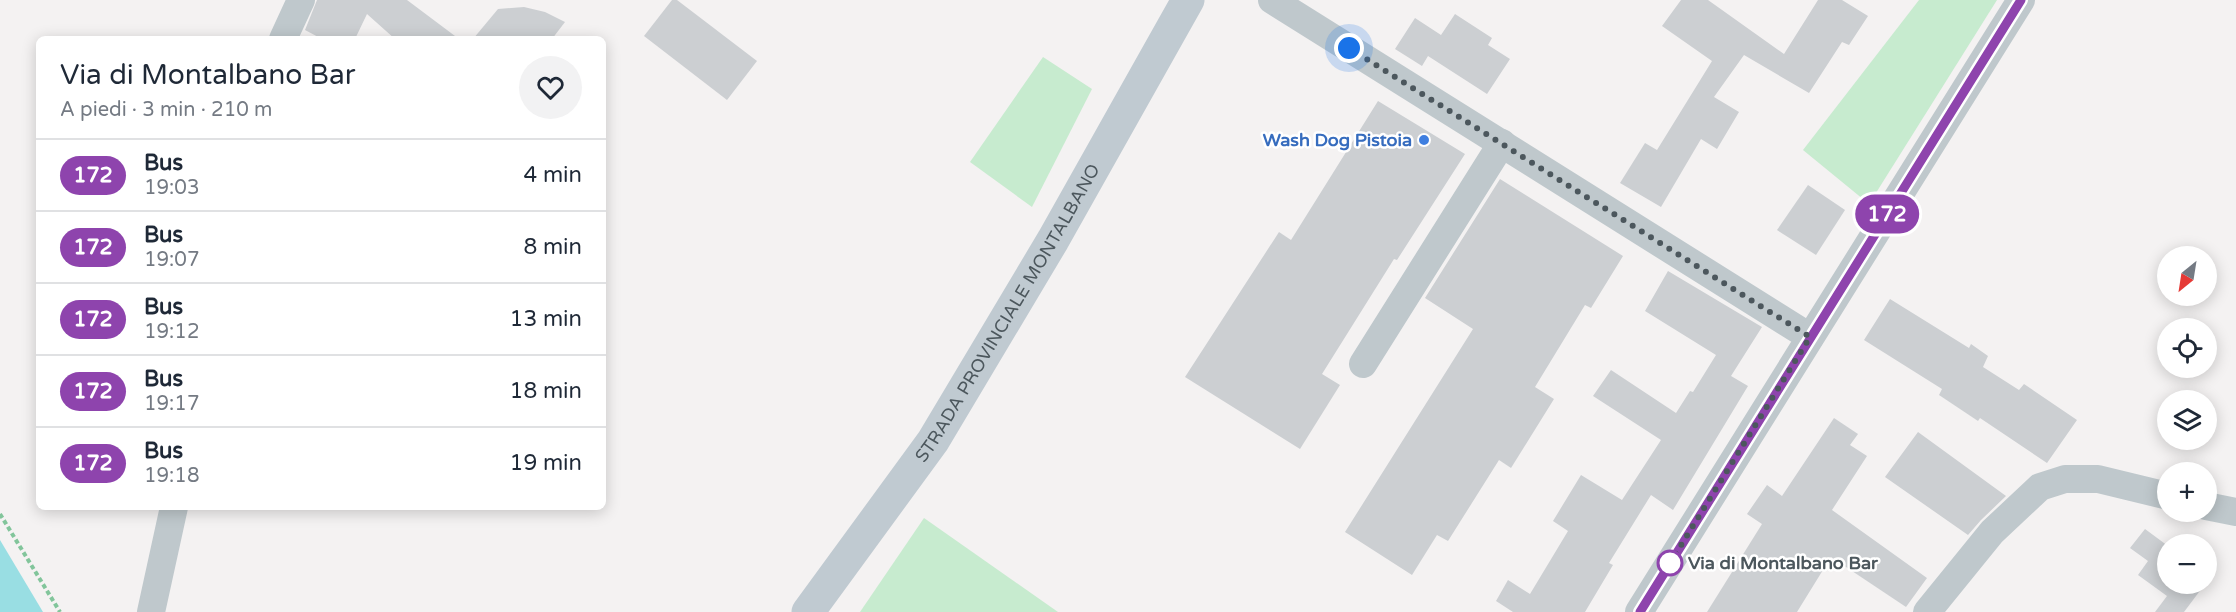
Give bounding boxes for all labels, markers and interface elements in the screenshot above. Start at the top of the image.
your location [1334,33,1364,63]
button: heart [519,56,582,119]
text: Via di Montalbano Bar [60,58,356,92]
text: A piedi · 3 min · 210 m [60,98,272,122]
place label: Wash Dog Pistoia [1263,129,1412,151]
marker: Wash Dog Pistoia [1417,133,1431,147]
text: Bus [144,150,183,176]
street label: STRADA PROVINCIALE MONTALBANO [910,160,1105,466]
text: 4 min [523,162,582,188]
text: 172 [73,163,113,188]
text: 19:03 [144,176,199,200]
line badge: 172 [1852,194,1922,234]
text: 172 [1867,202,1907,227]
text: Bus [144,222,183,248]
text: 8 min [523,234,582,260]
text: 172 [73,235,113,260]
north arrow [2157,246,2217,306]
map controls [2157,246,2217,594]
text: 19:07 [144,248,199,272]
text: Bus [144,294,183,320]
text: 13 min [510,306,582,332]
text: 172 [73,307,113,332]
button: locate [2157,318,2217,378]
text: 19:12 [144,320,199,344]
text: Bus [144,366,183,392]
text: 18 min [510,378,582,404]
text: 172 [73,379,113,404]
button: layers [2157,390,2217,450]
text: 19:17 [144,392,199,416]
text: Bus [144,438,183,464]
text: 19 min [510,450,582,476]
text: 172 [73,451,113,476]
button: + [2157,462,2217,522]
text: 19:18 [144,464,199,488]
button: − [2157,534,2217,594]
marker: Via di Montalbano Bar [1657,550,1683,576]
place label: Via di Montalbano Bar [1688,552,1879,574]

